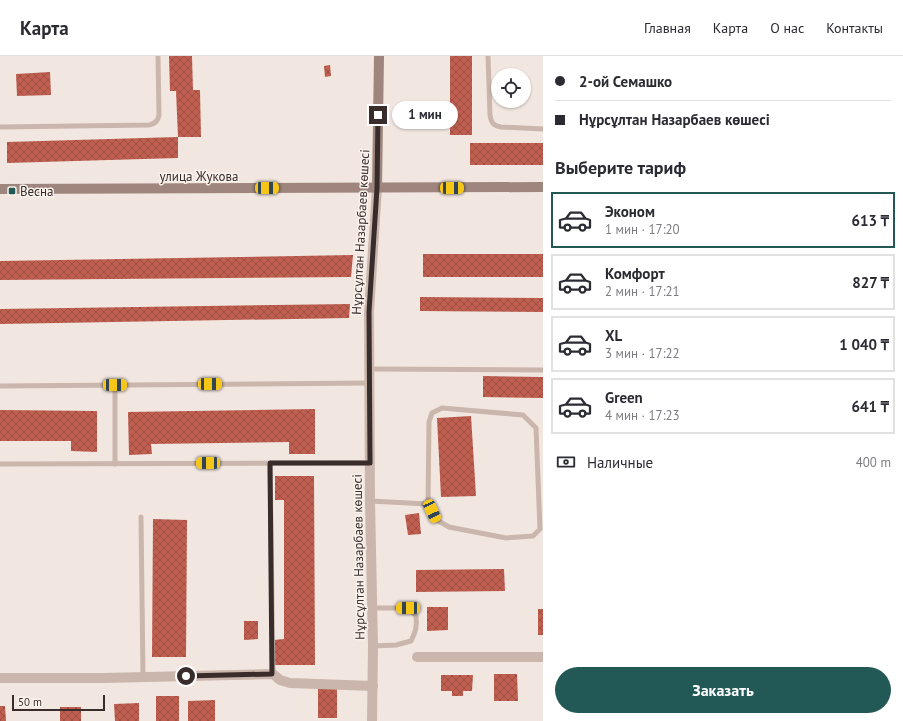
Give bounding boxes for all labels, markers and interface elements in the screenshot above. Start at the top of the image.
text: Карта [20,16,69,40]
text: Главная [644,19,691,37]
text: Карта [713,19,748,37]
text: О нас [770,19,804,37]
text: Контакты [826,19,883,37]
map controls [491,68,531,108]
button: locate [491,68,531,108]
text: 2-ой Семашко [579,72,672,91]
callout: 1 мин [392,101,458,129]
route end [369,106,387,124]
text: 1 мин [408,106,442,123]
text: Нұрсұлтан Назарбаев көшесі [579,110,770,129]
street label: Нұрсұлтан Назарбаев көшесі [348,149,373,315]
text: Выберите тариф [555,156,686,179]
street label: улица Жукова [159,168,239,185]
car [255,182,279,194]
car [440,182,464,194]
place label: Весна [20,183,53,200]
marker: Весна [7,186,17,196]
icon: car [557,202,593,238]
text: Эконом [605,202,655,221]
text: 613 ₸ [851,211,889,230]
text: 1 мин · 17:20 [605,221,680,238]
icon: car [557,264,593,300]
text: Комфорт [605,264,665,283]
text: 827 ₸ [852,273,889,292]
text: 2 мин · 17:21 [605,283,680,300]
icon: car [557,326,593,362]
text: XL [605,326,622,345]
text: 1 040 ₸ [839,335,889,354]
text: 3 мин · 17:22 [605,345,680,362]
car [198,378,222,390]
car [103,379,127,391]
icon: car [557,388,593,424]
text: Green [605,388,643,407]
text: 641 ₸ [851,397,889,416]
text: 4 мин · 17:23 [605,407,680,424]
icon: cash [555,451,577,473]
text: Наличные [587,453,653,472]
text: 400 m [856,454,891,471]
car [196,457,220,469]
street label: Нұрсұлтан Назарбаев көшесі [349,474,368,640]
car [421,498,443,524]
car [396,602,420,614]
route start [177,667,195,685]
button: Заказать [555,667,891,713]
scale bar [12,693,105,712]
text: 50 m [18,695,42,709]

